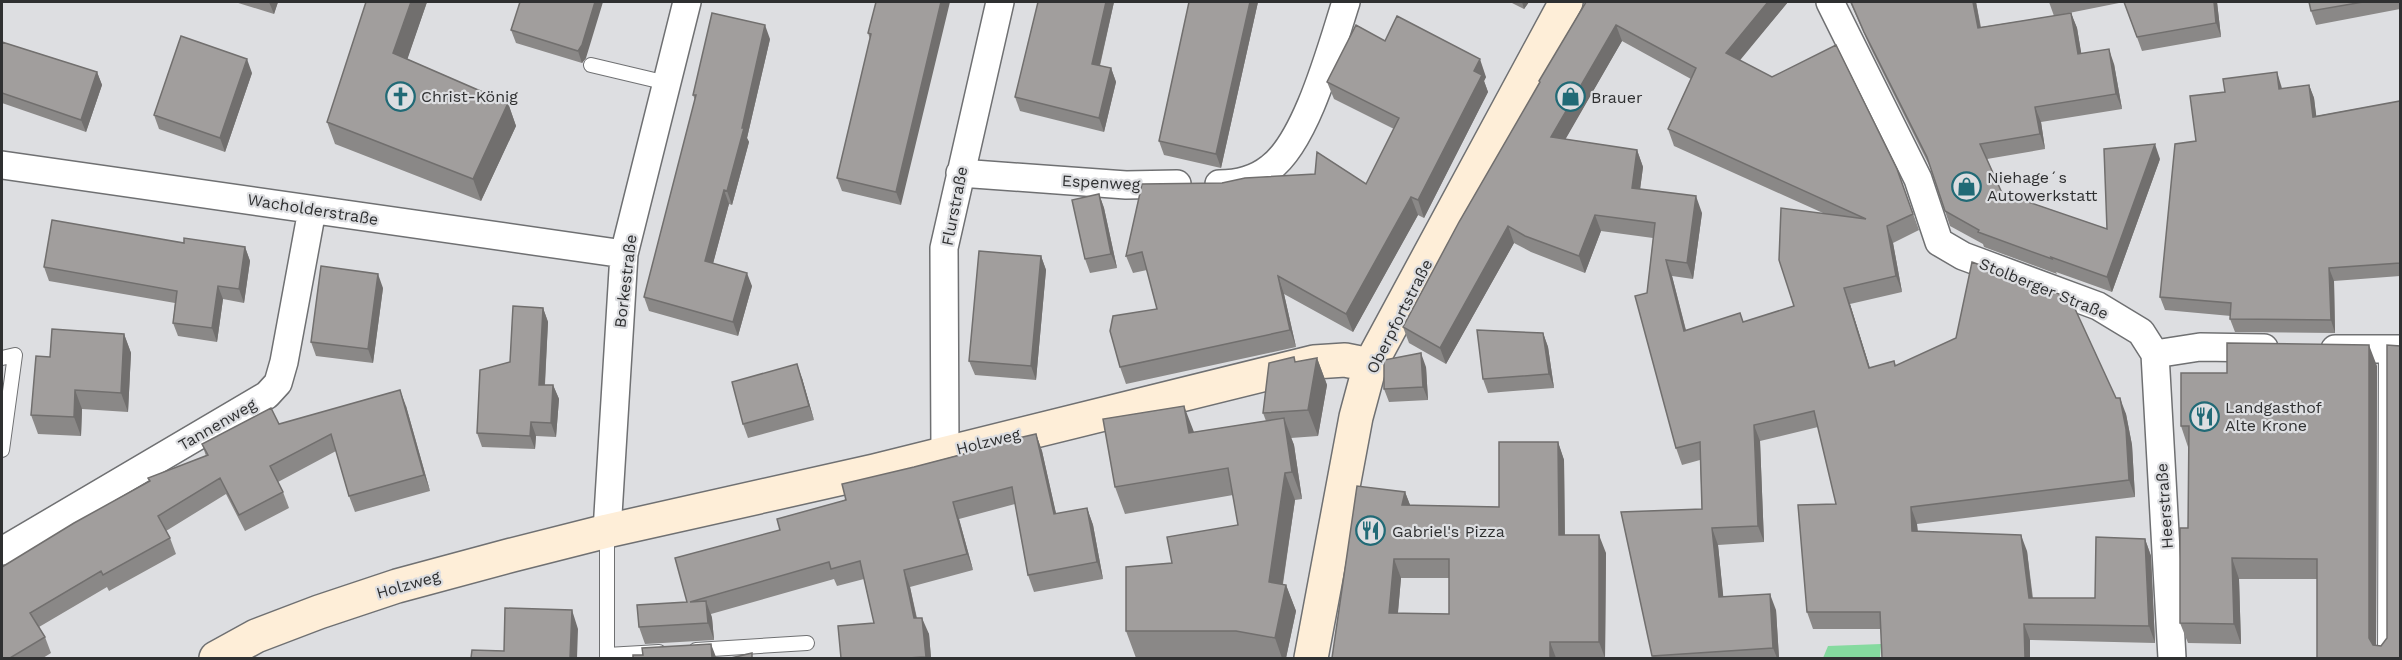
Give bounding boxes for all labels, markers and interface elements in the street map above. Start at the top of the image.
church icon: Christ-König [384,80,416,112]
shop icon: Brauer [1554,81,1586,113]
place label: Christ-König [421,87,518,106]
place label: Brauer [1591,88,1643,107]
street label: Flurstraße [938,165,971,247]
place label: Niehage´s Autowerkstatt [1987,168,2098,205]
shop icon: Niehage´s Autowerkstatt [1950,170,1982,202]
street label: Espenweg [1061,171,1141,194]
street label: Wacholderstraße [246,190,380,229]
street label: Borkestraße [610,233,641,329]
street label: Stolberger Straße [1976,254,2111,323]
street label: Oberpfortstraße [1362,256,1436,376]
street label: Tannenweg [175,394,260,454]
place label: Landgasthof Alte Krone [2225,398,2323,435]
restaurant icon: Landgasthof Alte Krone [2188,400,2220,432]
street label: Holzweg [954,424,1023,459]
street label: Heerstraße [2152,462,2177,549]
restaurant icon: Gabriel's Pizza [1355,515,1387,547]
place label: Gabriel's Pizza [1392,522,1505,541]
street label: Holzweg [374,566,443,603]

